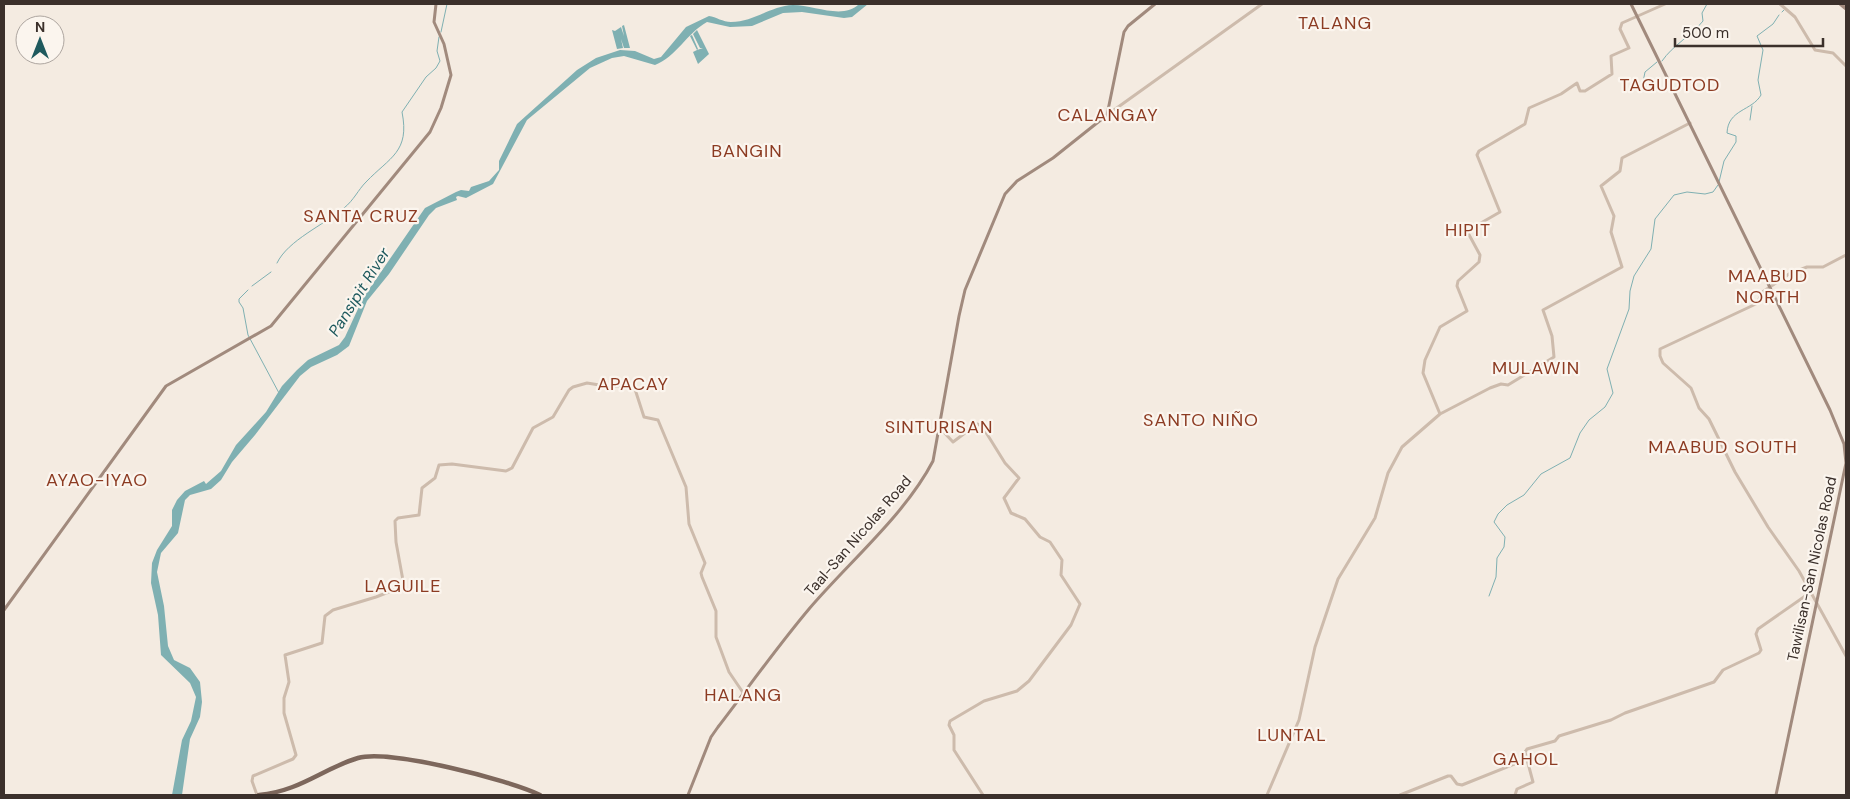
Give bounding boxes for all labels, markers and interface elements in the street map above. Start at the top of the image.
district label: TALANG [1298,11,1372,35]
north arrow [15,15,65,65]
scale bar [1675,15,1822,47]
text: N [35,18,45,36]
text: 500 m [1682,23,1729,43]
district label: TAGUDTOD [1620,73,1720,97]
district label: CALANGAY [1057,103,1159,127]
district label: BANGIN [711,139,783,163]
district label: SANTA CRUZ [303,204,419,228]
district label: HIPIT [1445,218,1491,242]
water label: Pansipit River [323,243,395,340]
district label: MAABUD NORTH [1728,264,1808,309]
district label: MULAWIN [1492,356,1580,380]
district label: APACAY [597,372,669,396]
district label: SANTO NIÑO [1143,408,1259,432]
district label: SINTURISAN [885,415,993,439]
district label: MAABUD SOUTH [1648,435,1798,459]
district label: AYAO-IYAO [46,468,148,492]
street label: Taal-San Nicolas Road [800,471,916,601]
street label: Tawilisan-San Nicolas Road [1783,475,1841,663]
district label: LAGUILE [364,574,442,598]
district label: HALANG [704,683,782,707]
district label: LUNTAL [1257,723,1327,747]
district label: GAHOL [1493,747,1559,771]

